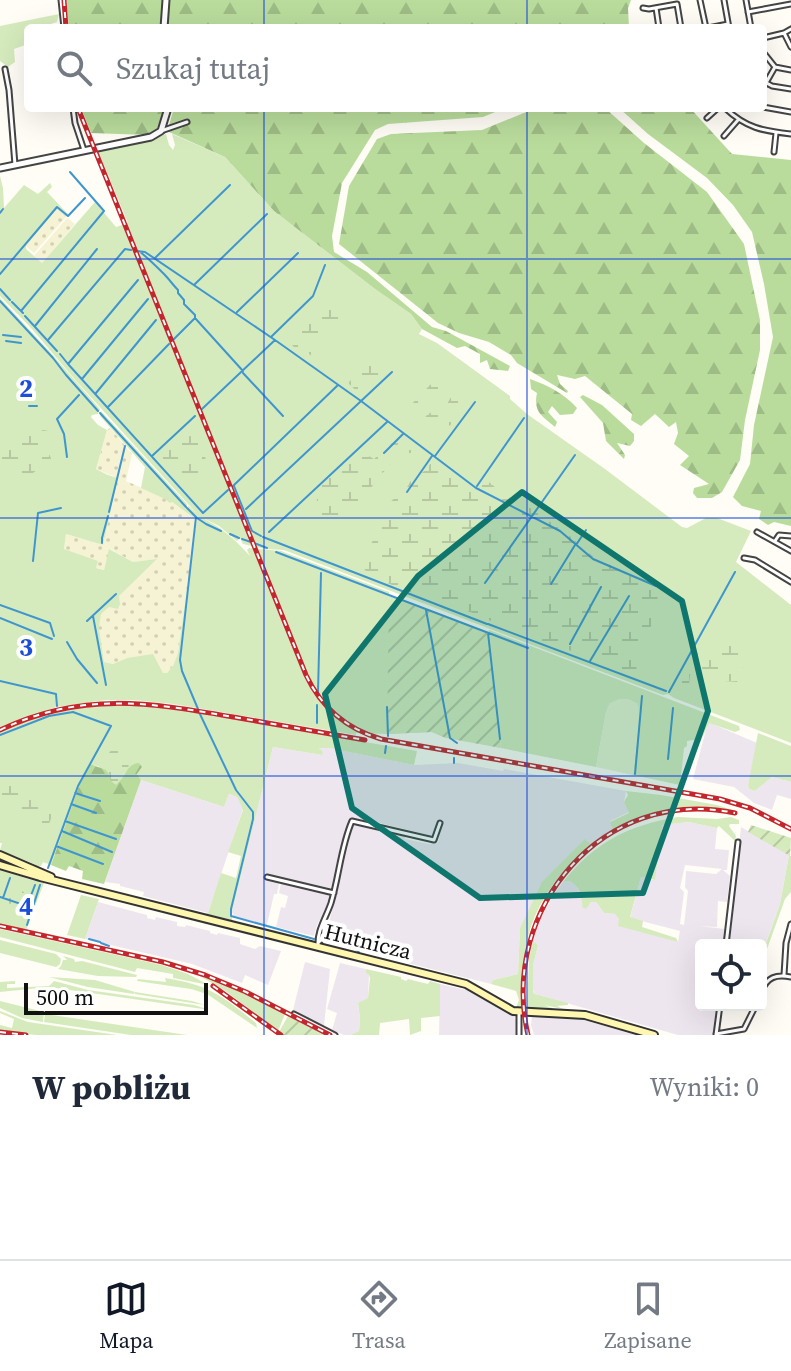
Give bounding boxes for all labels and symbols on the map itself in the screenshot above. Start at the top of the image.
text: 2 [19,370,33,406]
text: 3 [19,629,33,665]
text: 4 [19,888,33,924]
street label: Hutnicza [321,916,415,966]
scale bar [24,979,208,1015]

